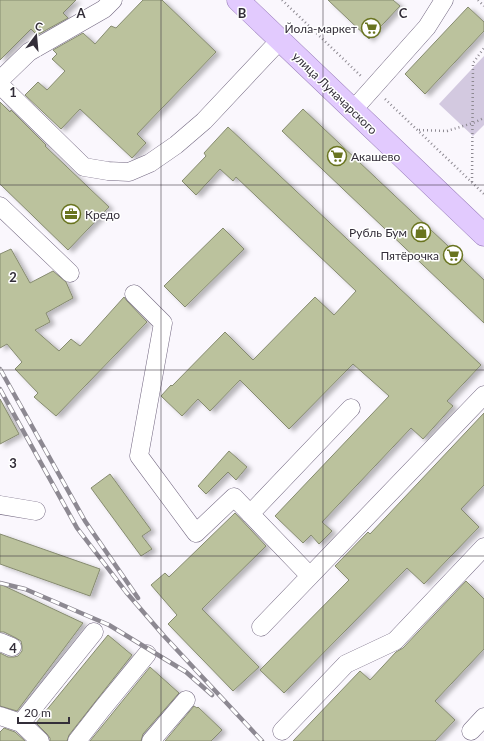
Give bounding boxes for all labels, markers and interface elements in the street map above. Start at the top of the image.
text: A [75,5,86,21]
text: B [238,5,247,21]
text: C [399,5,408,21]
north arrow [16,16,56,56]
supermarket icon: Йола-маркет [360,17,382,39]
text: С [34,19,45,33]
place label: Йола-маркет [285,21,357,36]
street label: улица Луначарского [289,49,381,137]
text: 1 [9,84,17,100]
supermarket icon: Акашево [326,145,348,167]
place label: Акашево [351,149,400,164]
office icon: Кредо [60,203,82,225]
place label: Кредо [85,207,120,222]
shop icon: Рубль Бум [410,221,432,243]
place label: Рубль Бум [349,225,407,240]
supermarket icon: Пятёрочка [442,244,464,266]
place label: Пятёрочка [380,248,439,263]
text: 2 [9,269,17,285]
text: 3 [9,455,17,471]
text: 4 [9,640,17,656]
scale bar [18,699,69,725]
text: 20 m [24,705,51,720]

